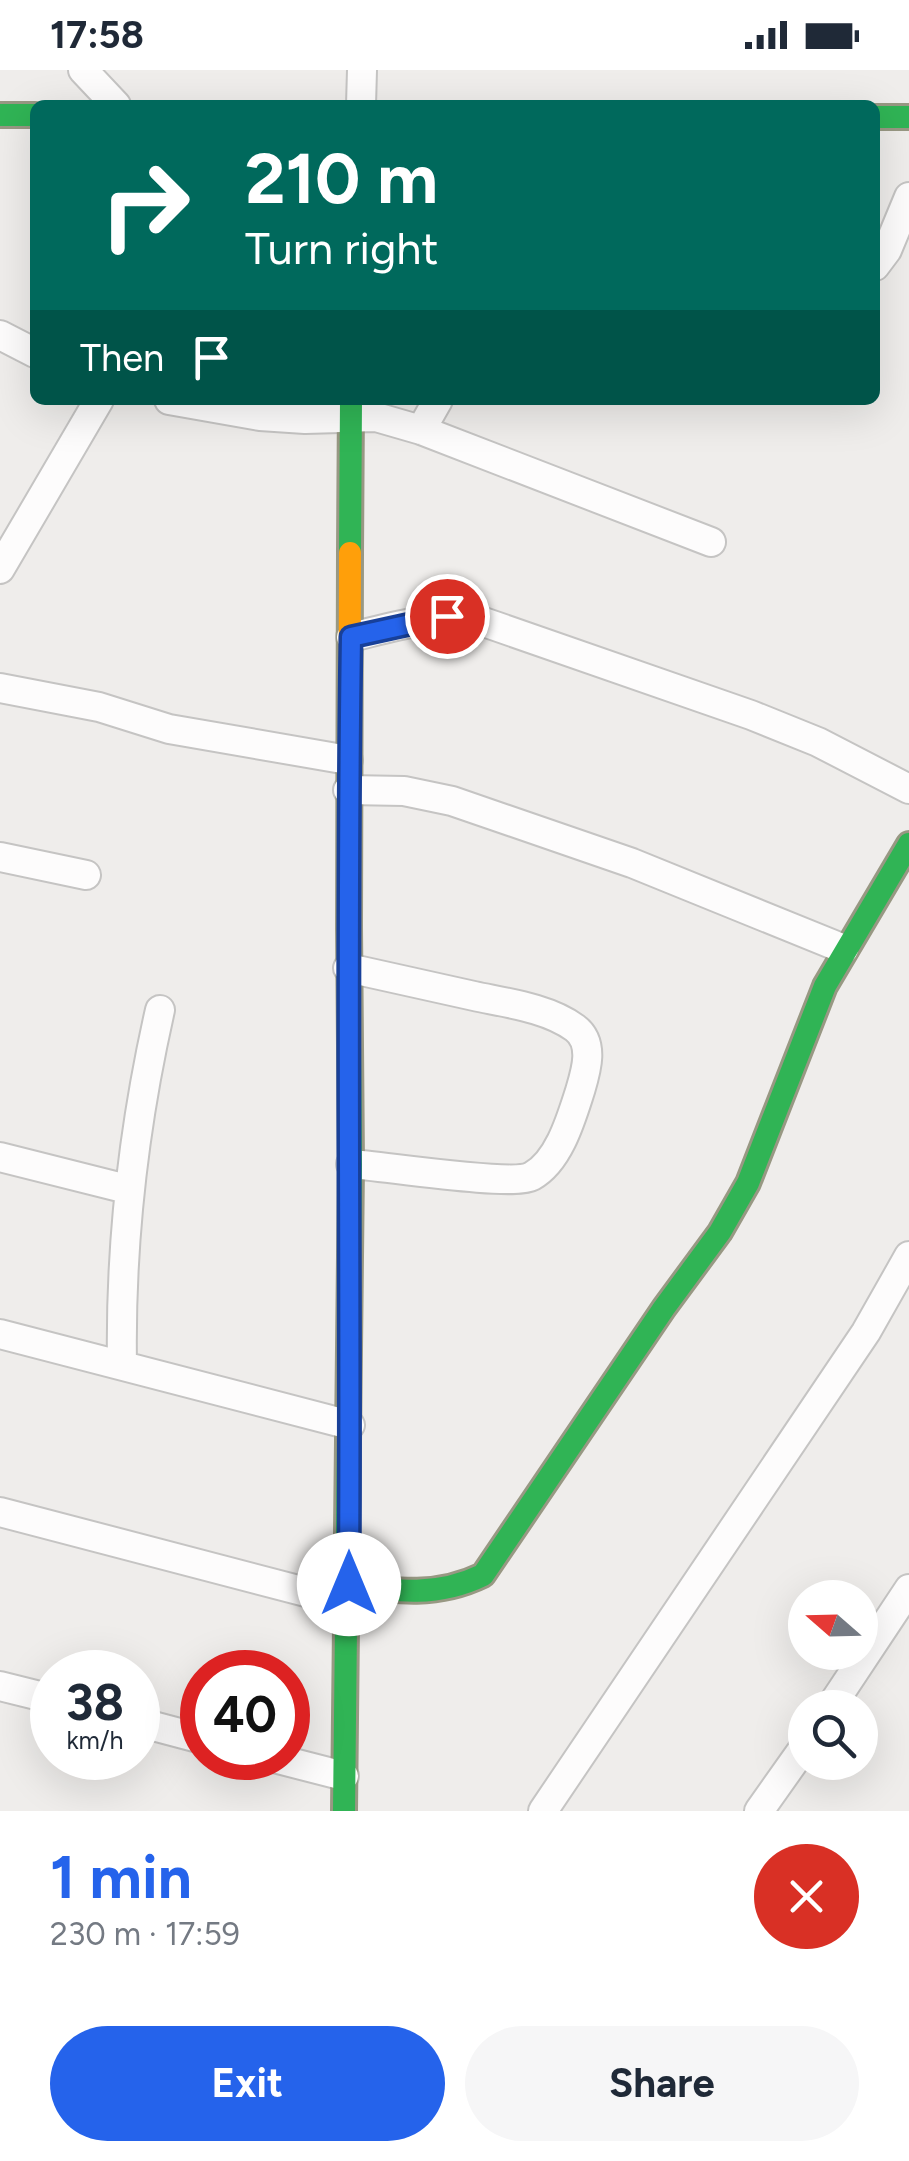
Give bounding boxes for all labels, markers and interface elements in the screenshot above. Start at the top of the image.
text: 17:58 [50,12,144,58]
text: 210 m [245,136,438,221]
icon: right [80,140,210,270]
text: Turn right [245,221,438,275]
icon: arrive [184,330,239,385]
text: Then [80,335,164,381]
pin [405,574,490,659]
icon: arrive [420,589,475,644]
position arrow [297,1532,401,1636]
north arrow [788,1580,878,1670]
map controls [788,1580,878,1780]
speed limit sign: 40 [180,1650,310,1780]
text: 38 [66,1672,124,1733]
button: search [788,1690,878,1780]
text: km/h [66,1725,124,1755]
text: 1 min [50,1841,192,1913]
button: close [754,1844,859,1949]
text: 230 m · 17:59 [50,1915,240,1953]
button: Exit [50,2026,445,2141]
button: Share [465,2026,859,2141]

